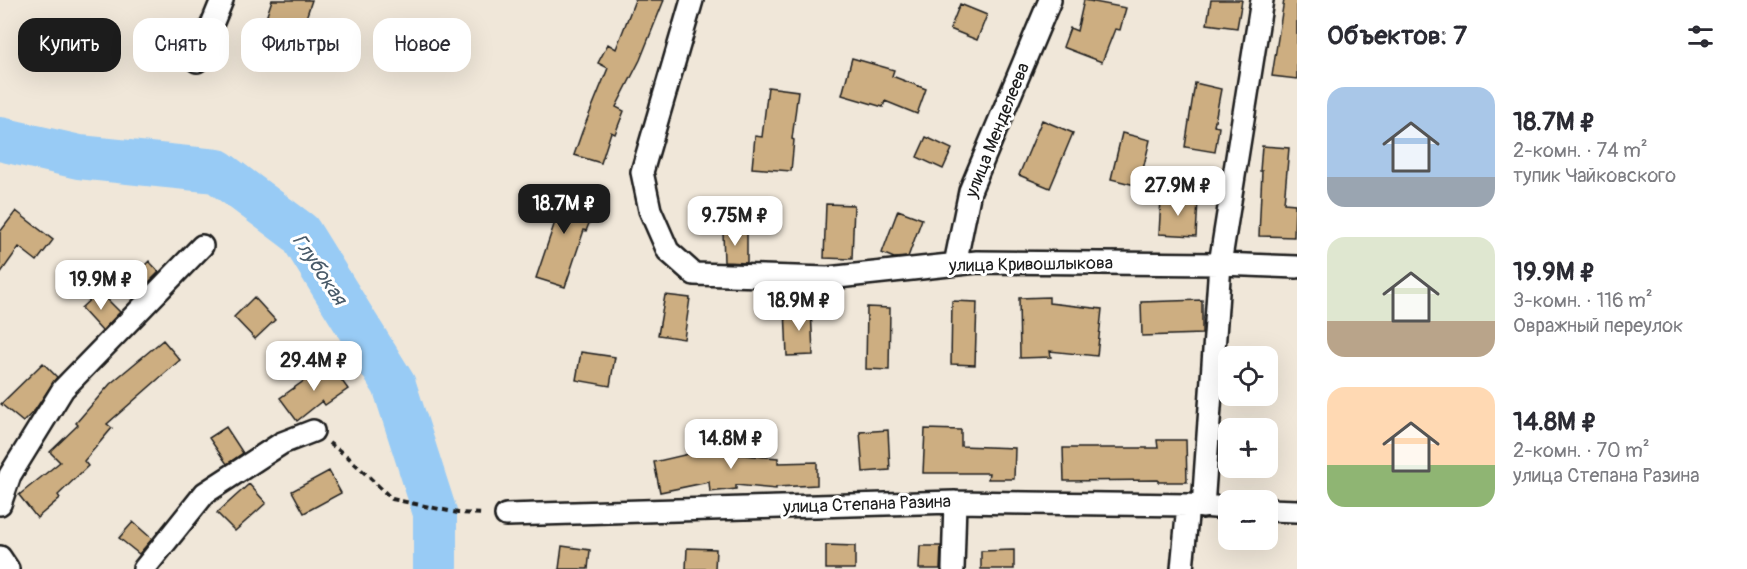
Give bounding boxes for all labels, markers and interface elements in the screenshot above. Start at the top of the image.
chip: Купить [18,18,121,72]
chip: Снять [133,18,229,72]
chip: Фильтры [241,18,361,72]
chip: Новое [373,18,471,72]
text: Объектов: 7 [1327,20,1467,52]
icon: filters [1684,20,1717,53]
street label: улица Менделеева [960,59,1035,202]
text: 18.7M ₽ [1513,106,1596,138]
icon: home [1375,111,1447,183]
text: 2-комн. · 74 m² [1513,138,1648,163]
text: тупик Чайковского [1513,163,1676,188]
pin: 27.9M ₽ [1123,166,1233,217]
text: 27.9M ₽ [1144,173,1212,198]
pin: 18.7M ₽ [509,184,619,235]
text: 18.7M ₽ [532,191,596,216]
pin: 9.75M ₽ [680,196,790,247]
text: 9.75M ₽ [702,203,768,228]
water label: Глубокая [287,229,354,312]
street label: улица Кривошлыкова [948,252,1113,277]
text: 19.9M ₽ [1513,256,1596,288]
pin: 19.9M ₽ [46,260,156,311]
icon: home [1375,261,1447,333]
text: 19.9M ₽ [69,267,133,292]
pin: 18.9M ₽ [744,281,854,332]
text: 18.9M ₽ [767,288,831,313]
text: 3-комн. · 116 m² [1513,288,1653,313]
text: Овражный переулок [1513,313,1683,338]
pin: 29.4M ₽ [259,341,369,392]
map controls [1218,346,1278,550]
button: locate [1218,346,1278,406]
text: 29.4M ₽ [280,348,348,373]
text: 14.8M ₽ [1513,406,1597,438]
icon: home [1375,411,1447,483]
button: + [1218,418,1278,478]
pin: 14.8M ₽ [676,419,786,470]
text: 14.8M ₽ [699,426,763,451]
text: 2-комн. · 70 m² [1513,438,1650,463]
text: улица Степана Разина [1513,463,1700,488]
street label: улица Степана Разина [782,490,951,519]
button: − [1218,490,1278,550]

